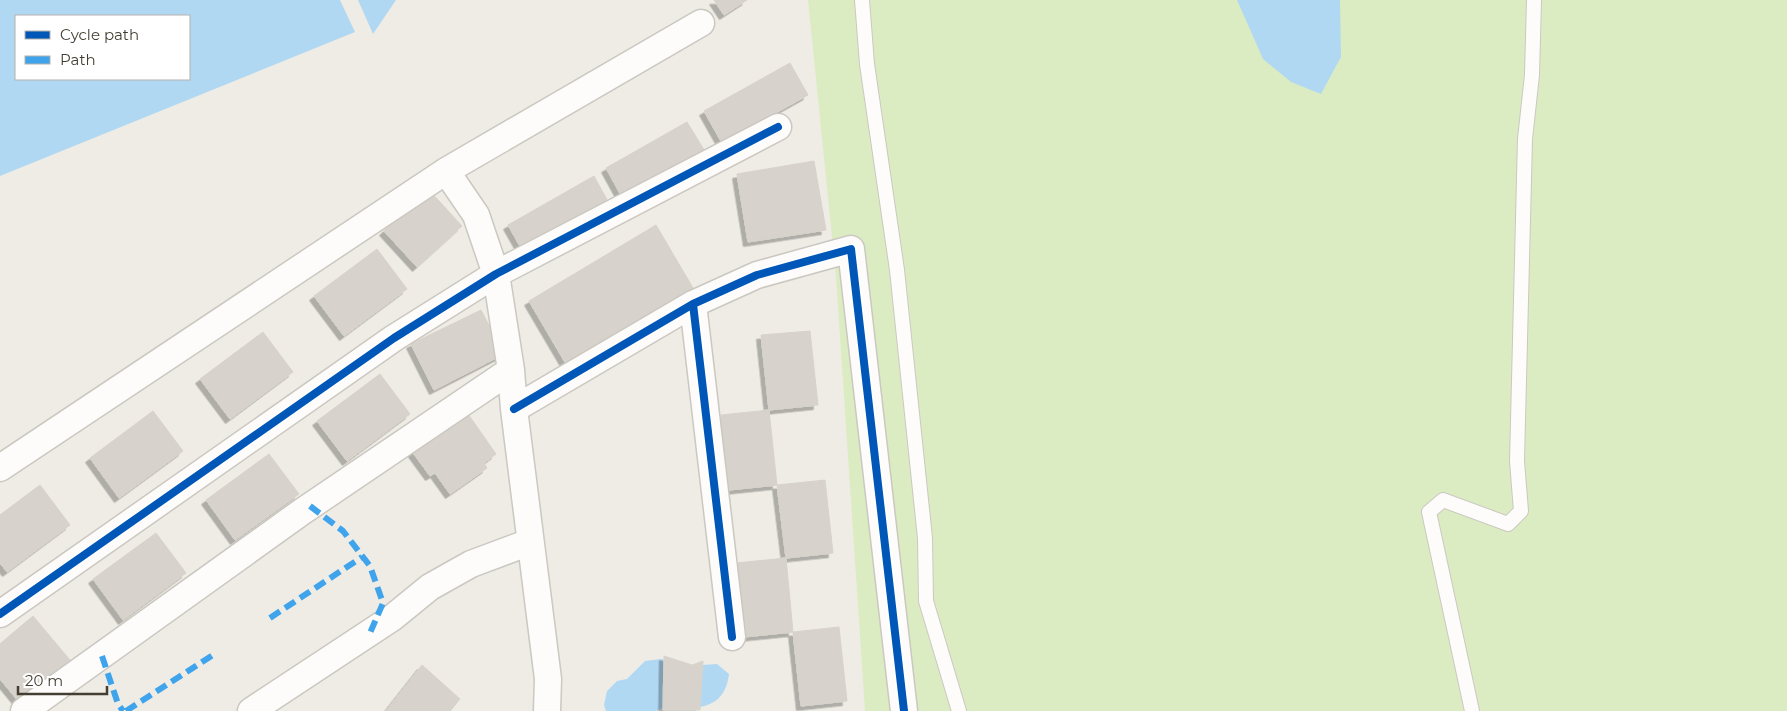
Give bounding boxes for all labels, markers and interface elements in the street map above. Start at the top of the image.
legend [15,15,190,80]
text: Cycle path [60,25,139,44]
text: Path [60,50,96,69]
scale bar [18,664,106,696]
text: 20 m [25,671,63,690]

